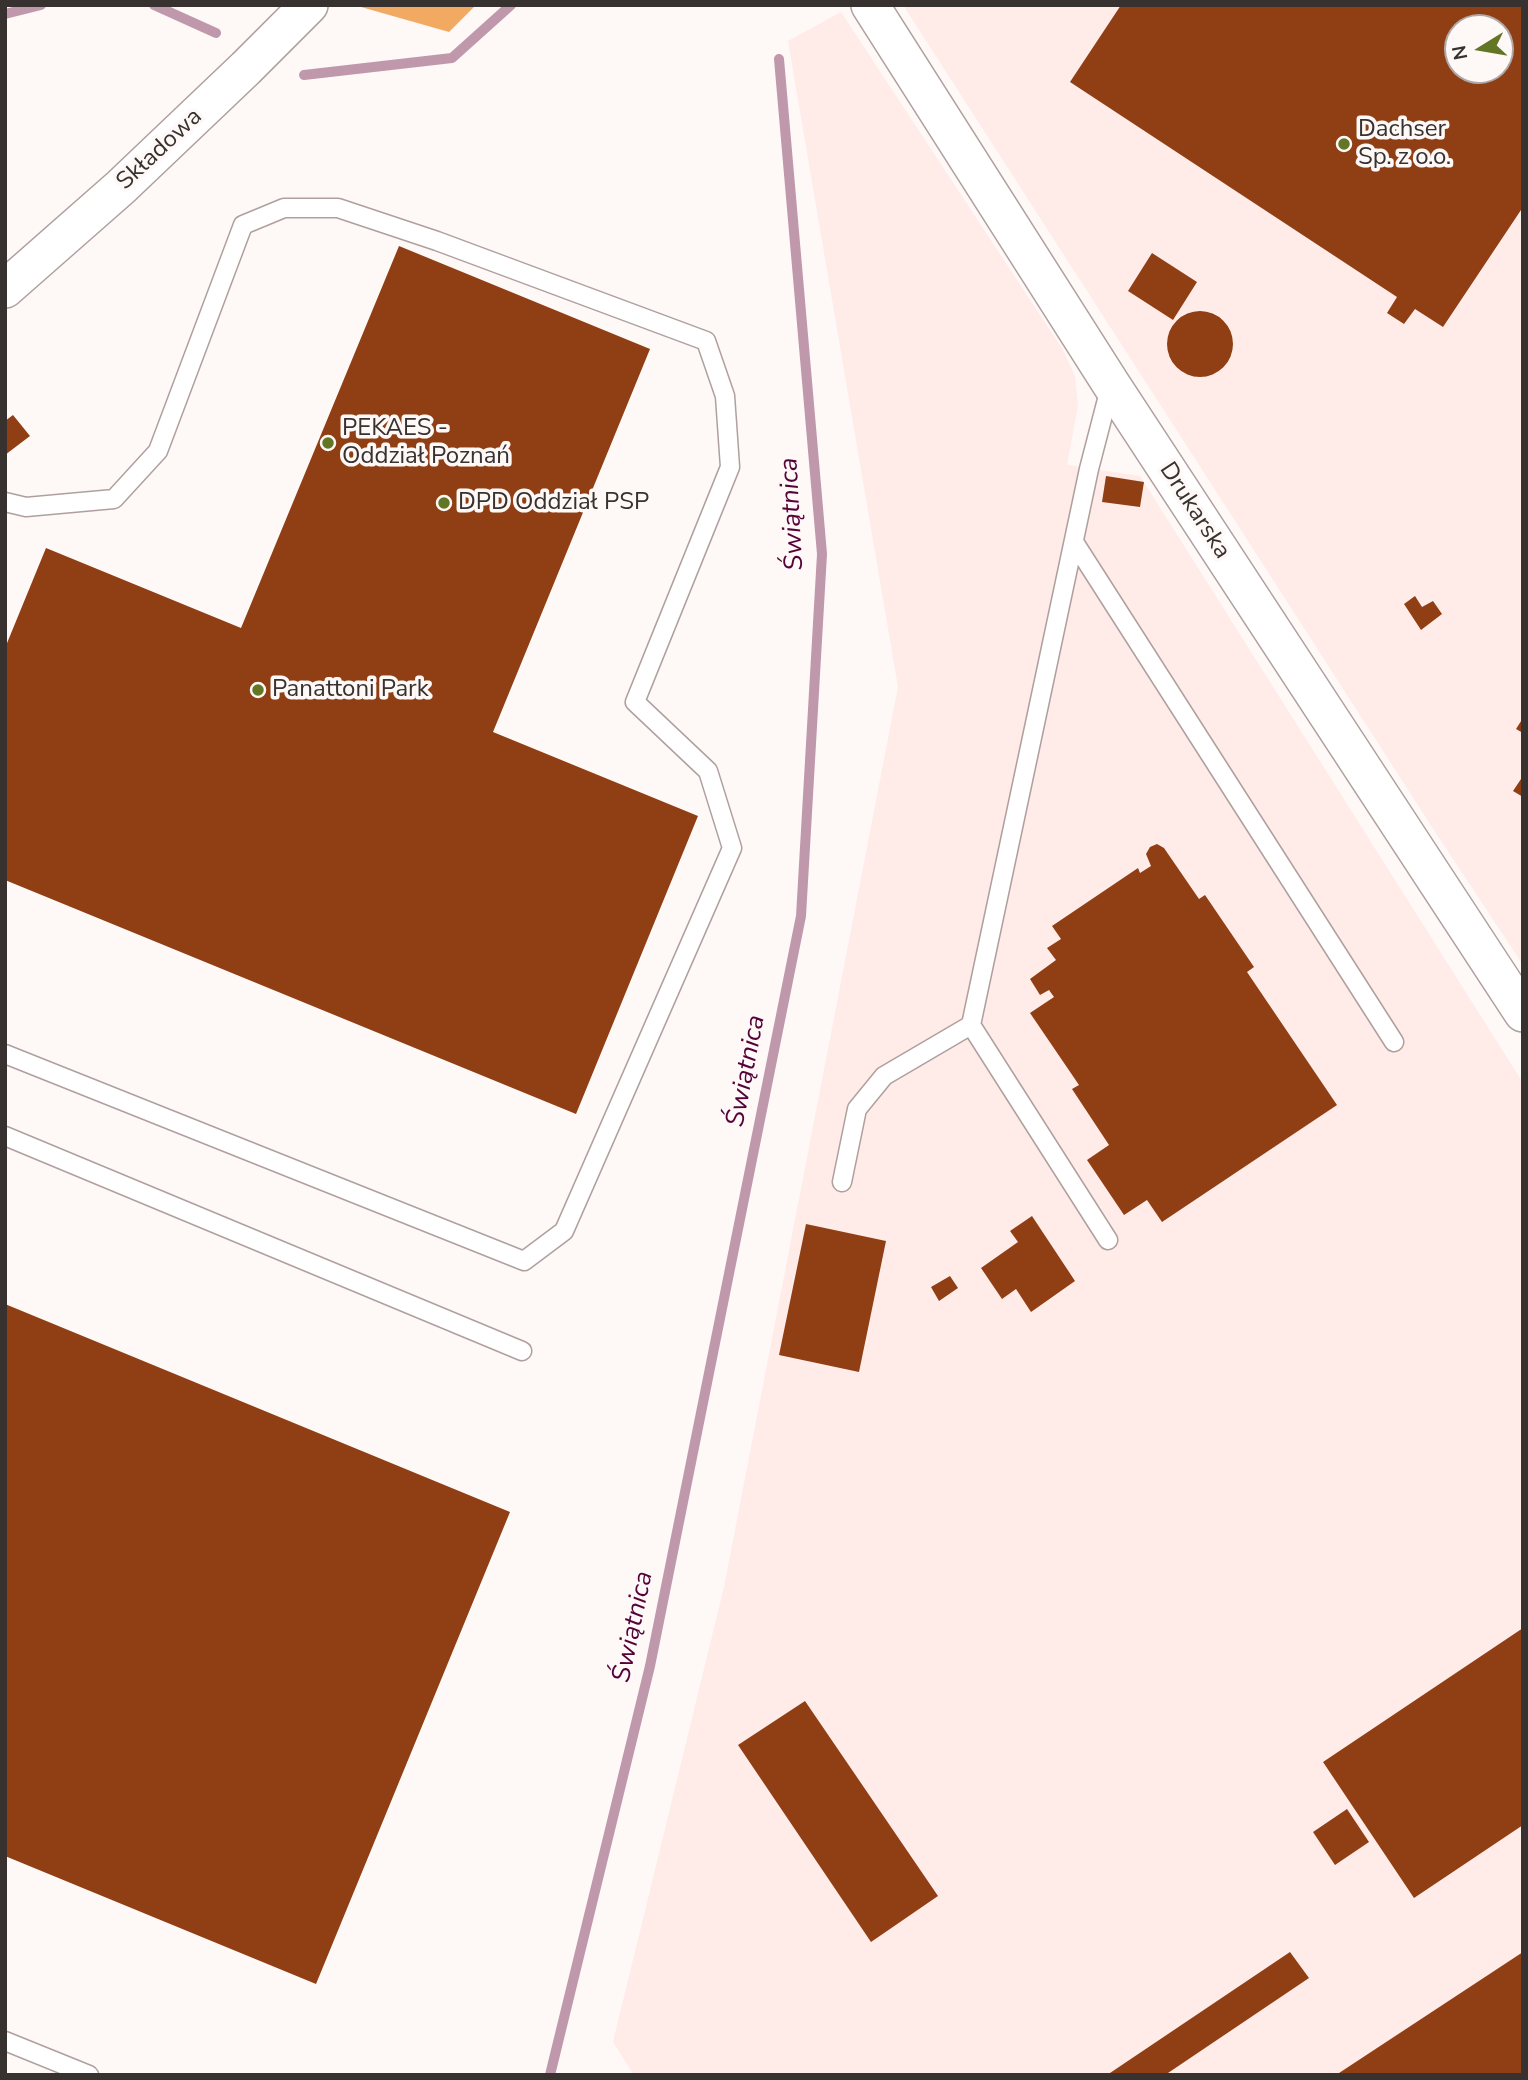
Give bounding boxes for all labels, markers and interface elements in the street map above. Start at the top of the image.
north arrow [1444,14,1514,84]
text: N [1446,43,1474,62]
street label: Składowa [111,103,209,197]
place label: Dachser Sp. z o.o. [1358,116,1451,172]
marker: Dachser Sp. z o.o. [1336,136,1352,152]
place label: PEKAES - Oddział Poznań [342,415,510,471]
marker: PEKAES - Oddział Poznań [320,435,336,451]
water label: Świątnica [774,457,812,571]
street label: Drukarska [1152,457,1236,565]
place label: DPD Oddział PSP [458,489,649,517]
marker: DPD Oddział PSP [436,495,452,511]
place label: Panattoni Park [272,676,429,704]
marker: Panattoni Park [250,682,266,698]
water label: Świątnica [721,1013,773,1129]
water label: Świątnica [607,1568,661,1686]

